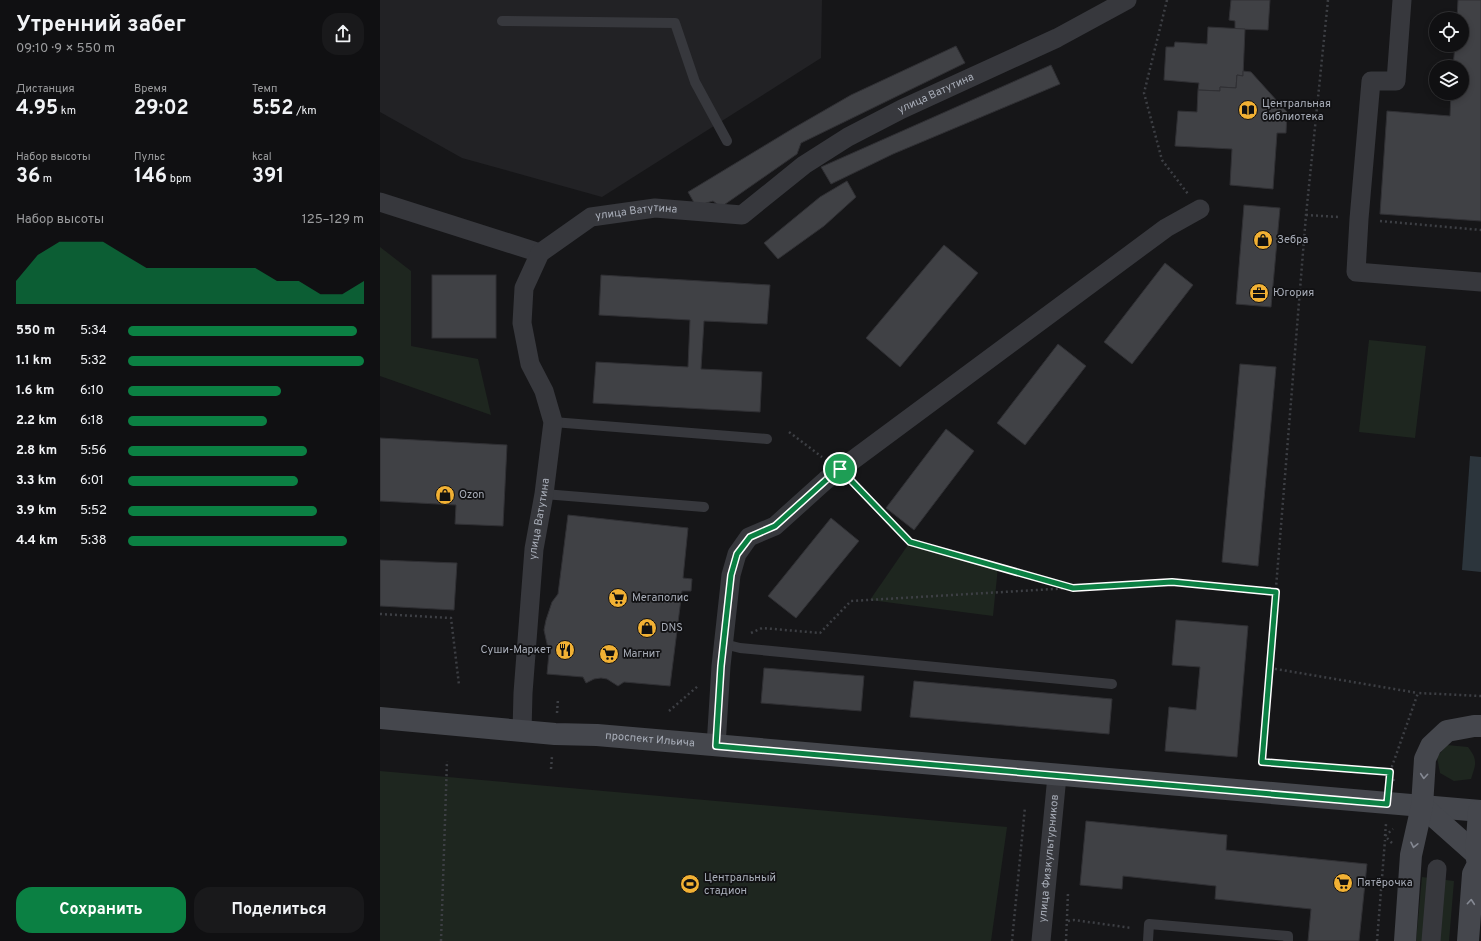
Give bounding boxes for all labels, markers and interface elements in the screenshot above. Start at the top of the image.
text: Утренний забег [16,12,186,39]
map controls [1429,12,1469,100]
button: locate [1429,12,1469,52]
button: share [322,13,364,55]
text: 09:10 · 9 × 550 m [16,41,115,57]
button: layers [1429,60,1469,100]
street label: улица Ватутина [895,70,976,117]
text: Дистанция [16,82,75,96]
text: Время [134,82,167,96]
text: Темп [252,82,277,96]
text: 4.95 [16,96,58,122]
text: 29:02 [134,96,189,122]
text: 5:52 [252,96,294,122]
place label: Центральная библиотека [1262,97,1331,124]
library icon: Центральная библиотека [1237,99,1259,121]
text: km [58,104,76,118]
text: /km [294,104,317,118]
text: Набор высоты [16,150,91,164]
text: Пульс [134,150,165,164]
text: kcal [252,150,272,164]
text: 36 [16,164,40,190]
text: 146 [134,164,167,190]
text: 391 [252,164,284,190]
text: m [40,172,52,186]
text: bpm [167,172,191,186]
street label: улица Ватутина [594,201,678,223]
text: Набор высоты [16,212,104,228]
text: 125–129 m [302,212,364,228]
shop icon: Зебра [1252,229,1274,251]
place label: Зебра [1277,233,1308,247]
office icon: Югория [1248,282,1270,304]
place label: Югория [1273,286,1314,300]
text: 550 m [16,323,55,339]
text: 5:34 [80,323,107,339]
text: 1.1 km [16,353,52,369]
text: 5:32 [80,353,107,369]
text: 1.6 km [16,383,54,399]
text: 6:10 [80,383,104,399]
text: 2.2 km [16,413,57,429]
text: 6:18 [80,413,103,429]
text: 2.8 km [16,443,57,459]
text: 5:56 [80,443,107,459]
pin [823,452,857,486]
icon: arrive [829,458,851,480]
text: 3.3 km [16,473,56,489]
text: 6:01 [80,473,104,489]
street label: улица Ватутина [526,477,553,560]
shop icon: Ozon [434,484,456,506]
place label: Ozon [459,488,485,502]
text: 3.9 km [16,503,57,519]
text: 5:52 [80,503,107,519]
text: 4.4 km [16,533,58,549]
text: 5:38 [80,533,107,549]
supermarket icon: Мегаполис [607,587,629,609]
place label: Мегаполис [632,591,689,605]
shop icon: DNS [636,617,658,639]
place label: DNS [661,621,683,635]
restaurant icon: Суши-Маркет [554,639,576,661]
place label: Суши-Маркет [481,643,551,657]
supermarket icon: Магнит [598,643,620,665]
place label: Магнит [623,647,660,661]
street label: проспект Ильича [605,729,696,750]
one-way arrow [1419,773,1428,779]
street label: улица Физкультурников [1036,794,1062,923]
one-way arrow [1410,841,1418,848]
place label: Центральный стадион [704,871,776,898]
supermarket icon: Пятёрочка [1332,872,1354,894]
sports icon: Центральный стадион [679,873,701,895]
place label: Пятёрочка [1357,876,1413,890]
button: Сохранить [16,887,186,933]
button: Поделиться [194,887,364,933]
one-way arrow [1466,899,1475,905]

